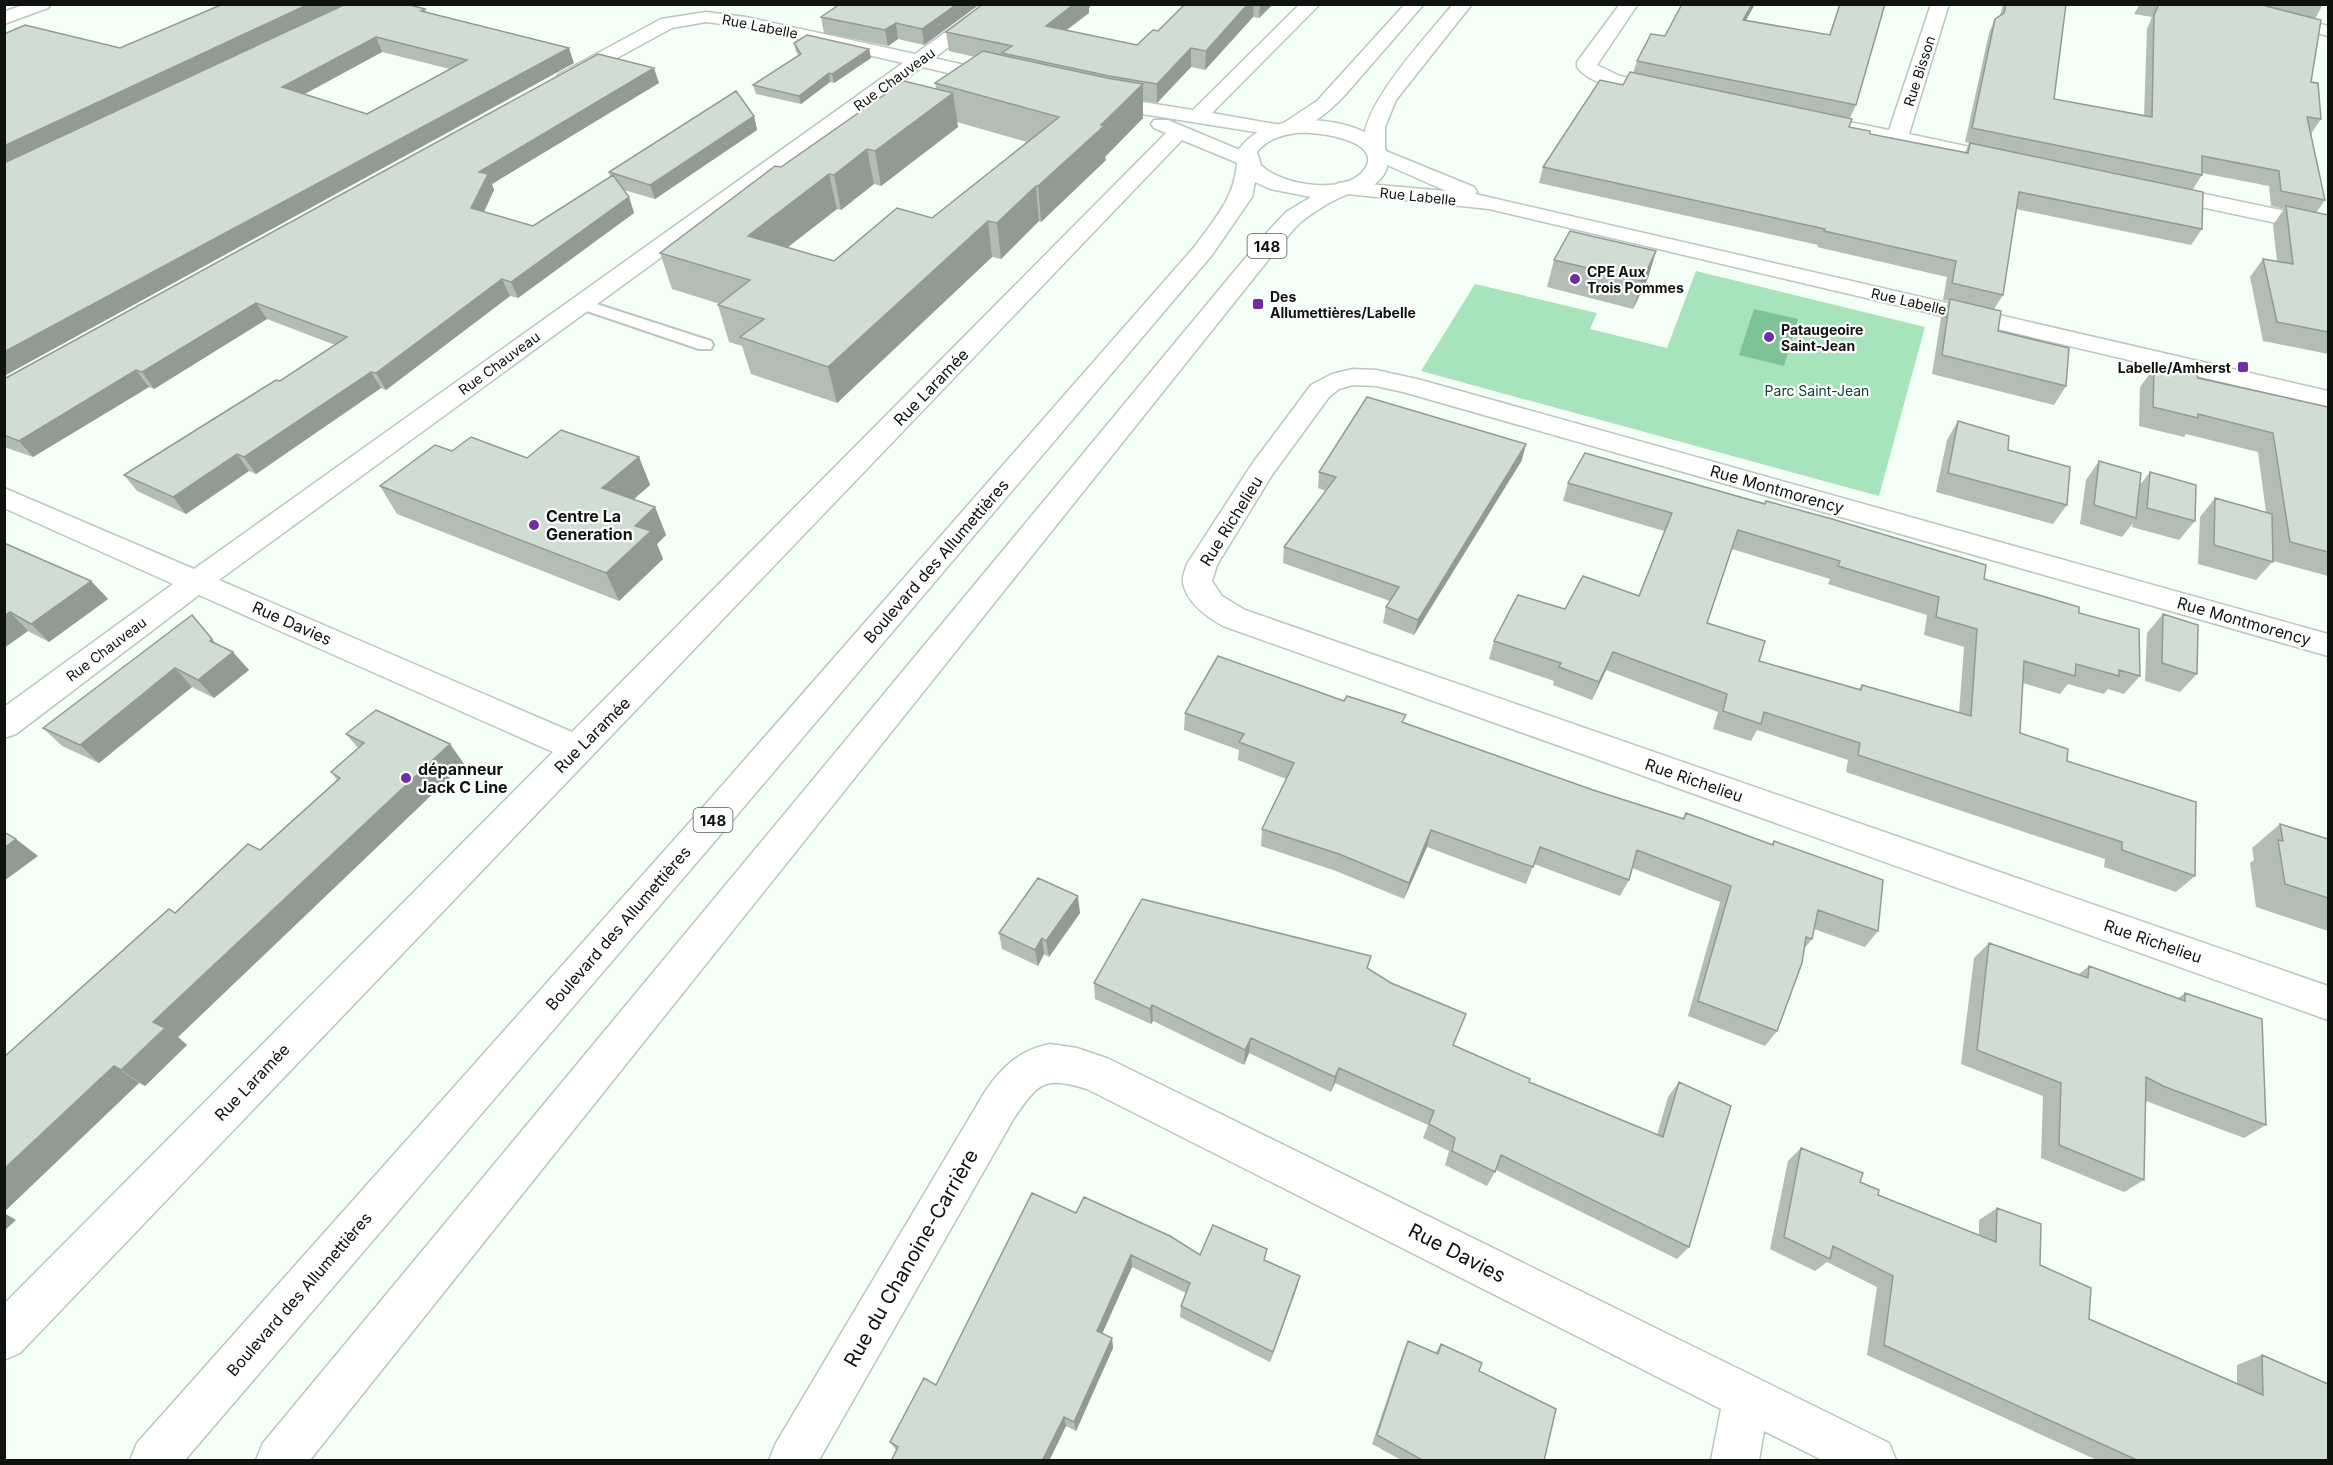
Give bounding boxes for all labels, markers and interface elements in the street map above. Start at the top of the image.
street label: Rue Labelle [721,10,799,42]
street label: Rue Bisson [1900,33,1938,109]
street label: Rue Chauveau [850,44,938,114]
street label: Rue Labelle [1379,184,1457,208]
road number: 148 [1248,234,1286,258]
place label: CPE Aux Trois Pommes [1587,263,1684,296]
marker: CPE Aux Trois Pommes [1568,272,1582,286]
street label: Rue Labelle [1870,284,1948,318]
place label: Des Allumettières/Labelle [1270,288,1416,321]
marker: Des Allumettières/Labelle [1251,297,1265,311]
place label: Pataugeoire Saint-Jean [1781,321,1863,354]
street label: Rue Chauveau [455,328,543,398]
marker: Pataugeoire Saint-Jean [1762,330,1776,344]
street label: Rue Laramée [889,344,973,430]
place label: Labelle/Amherst [2118,359,2231,376]
marker: Labelle/Amherst [2236,360,2250,374]
park label: Parc Saint-Jean [1765,382,1869,399]
street label: Rue Montmorency [1708,460,1846,518]
street label: Rue Richelieu [1195,472,1267,570]
street label: Boulevard des Allumettières [859,475,1013,647]
place label: Centre La Generation [546,506,633,544]
marker: Centre La Generation [527,518,541,532]
street label: Rue Montmorency [2175,592,2313,650]
street label: Rue Davies [249,597,335,649]
street label: Rue Chauveau [63,613,149,685]
street label: Rue Laramée [550,693,634,777]
street label: Rue Richelieu [1642,754,1746,806]
place label: dépanneur Jack C Line [418,759,508,797]
marker: dépanneur Jack C Line [399,771,413,785]
road number: 148 [694,808,732,832]
street label: Boulevard des Allumettières [541,842,695,1014]
street label: Rue Richelieu [2101,915,2205,967]
street label: Rue Laramée [210,1039,294,1125]
street label: Rue du Chanoine-Carrière [839,1145,983,1371]
street label: Boulevard des Allumettières [222,1208,376,1380]
street label: Rue Davies [1404,1218,1510,1288]

